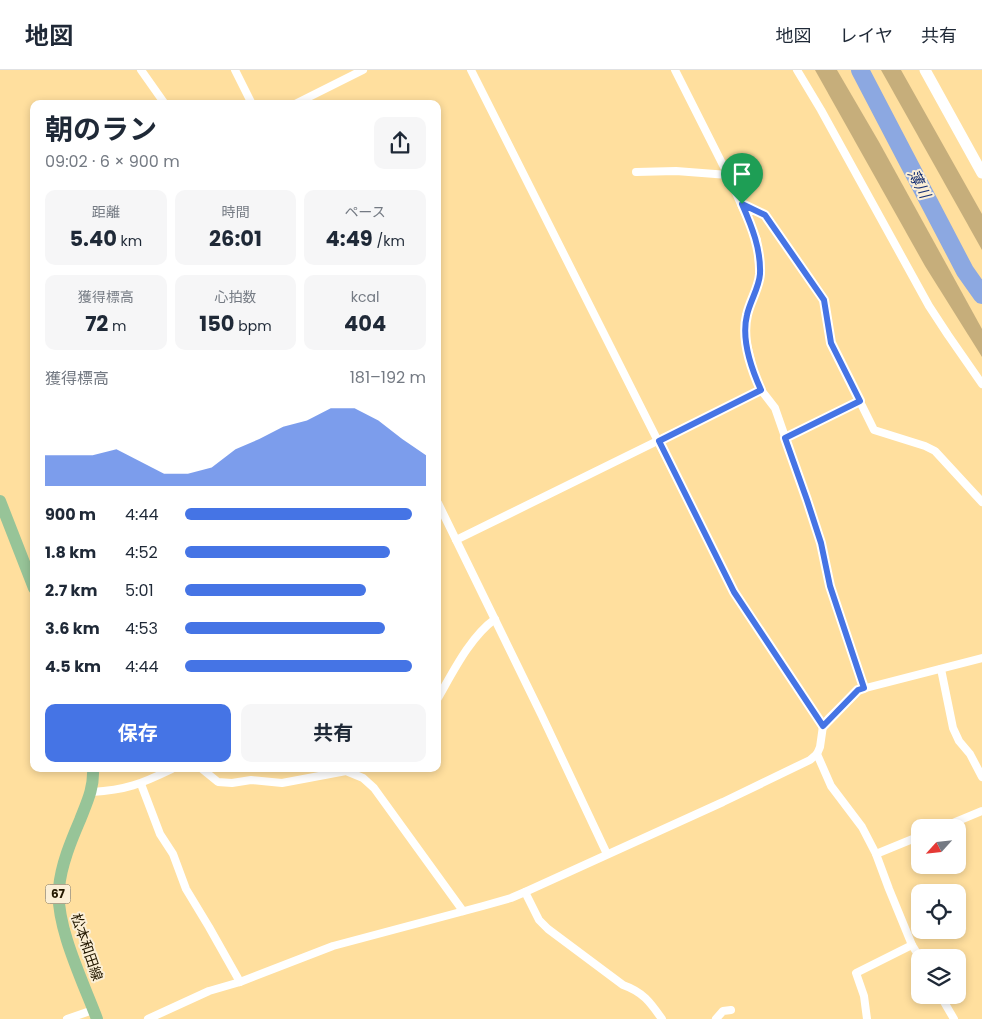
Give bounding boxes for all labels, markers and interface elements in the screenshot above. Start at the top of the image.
text: 地図 [25,19,73,52]
text: 地図 [776,23,812,48]
text: レイヤ [840,23,893,48]
text: 共有 [921,23,957,48]
text: 朝のラン [45,110,157,149]
button: share [374,117,426,169]
text: 09:02 · 6 × 900 m [45,150,180,173]
pin [721,153,763,204]
icon: arrive [728,160,756,188]
water label: 薄川 [903,166,937,204]
text: 距離 [92,202,120,222]
text: 時間 [221,202,249,222]
text: ペース [345,202,386,222]
text: 5.40 [69,224,117,253]
text: 26:01 [209,224,262,253]
text: 4:49 [325,224,373,253]
text: km [117,231,142,251]
text: /km [373,231,405,251]
text: 獲得標高 [78,287,134,307]
text: 心拍数 [214,287,256,307]
text: kcal [351,287,379,307]
text: 72 [85,309,108,338]
text: 150 [199,309,235,338]
text: 404 [344,309,386,338]
text: m [108,316,127,336]
text: bpm [235,316,272,336]
text: 181–192 m [350,366,426,389]
text: 獲得標高 [45,367,109,390]
text: 900 m [45,503,96,526]
text: 4:44 [125,503,159,526]
text: 1.8 km [45,541,96,564]
text: 4:52 [125,541,158,564]
text: 2.7 km [45,579,97,602]
text: 5:01 [125,579,154,602]
text: 3.6 km [45,617,100,640]
text: 4:53 [125,617,158,640]
text: 4.5 km [45,655,101,678]
text: 4:44 [125,655,159,678]
button: 保存 [45,704,231,762]
button: 共有 [241,704,426,762]
north arrow [911,819,966,874]
map controls [911,819,966,1004]
road number: 67 [46,884,70,904]
button: locate [911,884,966,939]
street label: 松本和田線 [66,911,108,983]
button: layers [911,949,966,1004]

